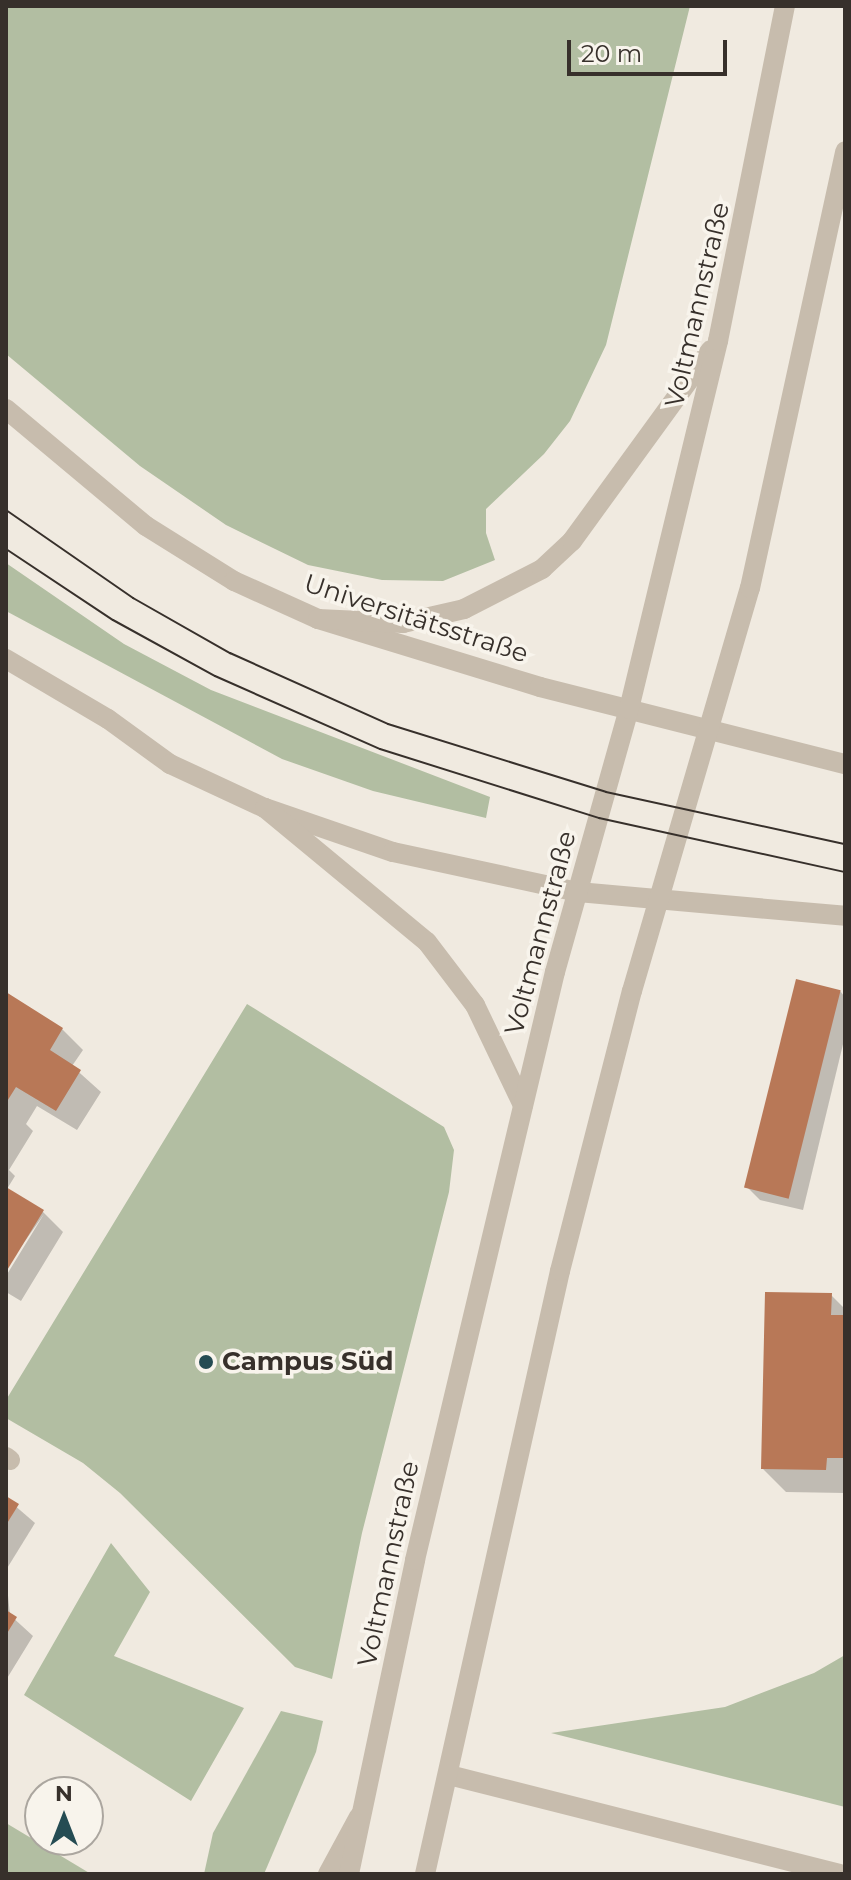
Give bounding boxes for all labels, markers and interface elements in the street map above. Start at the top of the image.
scale bar [571,24,731,74]
text: 20 m [581,39,642,68]
street label: Voltmannstraße [659,199,737,411]
street label: Universitätsstraße [300,568,532,670]
street label: Voltmannstraße [499,828,583,1038]
place label: Campus Süd [222,1346,393,1378]
marker: Campus Süd [197,1353,215,1371]
street label: Voltmannstraße [352,1458,426,1670]
north arrow [24,1776,104,1856]
text: N [55,1780,73,1807]

